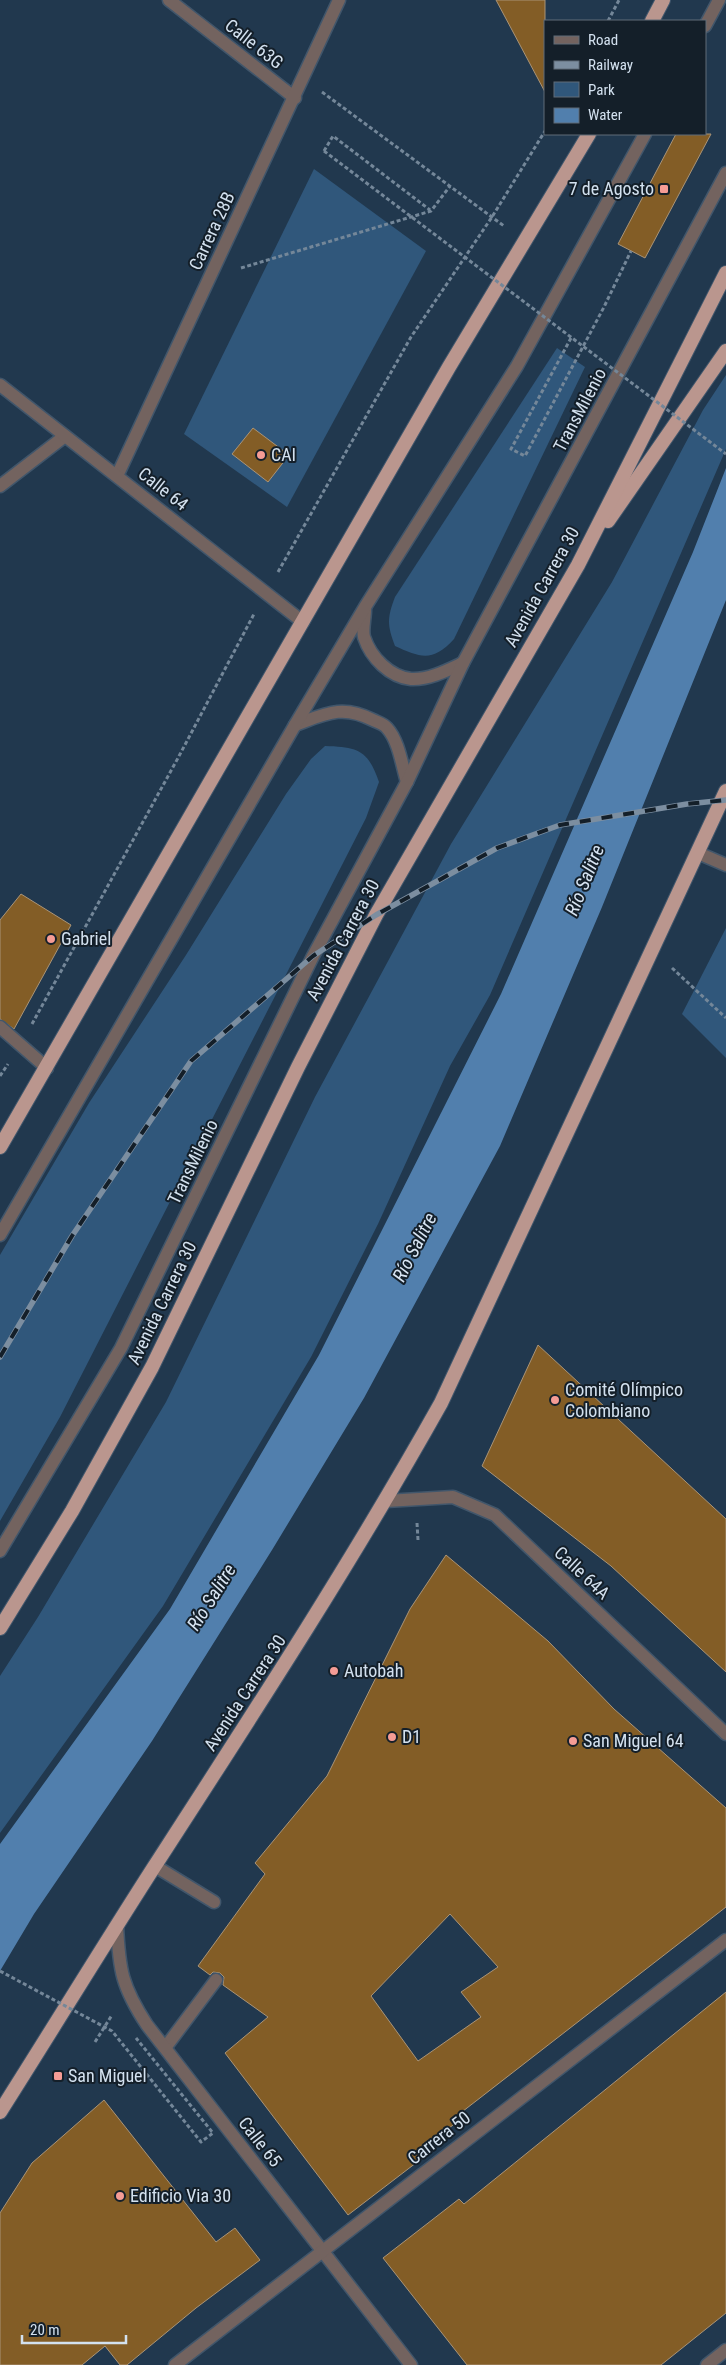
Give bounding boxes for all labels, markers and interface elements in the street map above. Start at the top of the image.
street label: Calle 63G [221,14,288,73]
legend [544,20,706,135]
text: Road [588,31,618,49]
text: Railway [588,56,633,74]
text: Park [588,81,615,99]
text: Water [588,106,623,124]
place label: 7 de Agosto [569,178,654,199]
marker: 7 de Agosto [658,183,670,195]
street label: Carrera 28B [184,188,239,273]
street label: TransMilenio [549,364,610,455]
place label: CAI [271,444,296,465]
marker: CAI [255,449,267,461]
street label: Calle 64 [134,463,192,515]
street label: Avenida Carrera 30 [500,523,583,651]
water label: Río Salitre [560,842,609,919]
street label: Avenida Carrera 30 [302,876,383,1004]
place label: Gabriel [61,928,111,949]
marker: Gabriel [45,933,57,945]
street label: TransMilenio [163,1116,222,1208]
water label: Río Salitre [387,1209,442,1285]
street label: Avenida Carrera 30 [123,1238,200,1368]
place label: Comité Olímpico Colombiano [565,1379,683,1421]
marker: Comité Olímpico Colombiano [549,1394,561,1406]
street label: Calle 64A [550,1542,615,1604]
water label: Río Salitre [182,1560,241,1635]
street label: Avenida Carrera 30 [199,1631,290,1755]
place label: Autobah [344,1660,403,1681]
marker: Autobah [328,1665,340,1677]
place label: D1 [402,1726,421,1747]
place label: San Miguel 64 [583,1730,684,1751]
marker: D1 [386,1731,398,1743]
marker: San Miguel 64 [567,1735,579,1747]
place label: San Miguel [68,2065,147,2086]
marker: San Miguel [52,2070,64,2082]
street label: Carrera 50 [403,2107,474,2169]
street label: Calle 65 [234,2113,286,2171]
place label: Edificio Via 30 [130,2185,231,2206]
marker: Edificio Via 30 [114,2190,126,2202]
scale bar [22,2312,126,2344]
text: 20 m [30,2321,60,2339]

